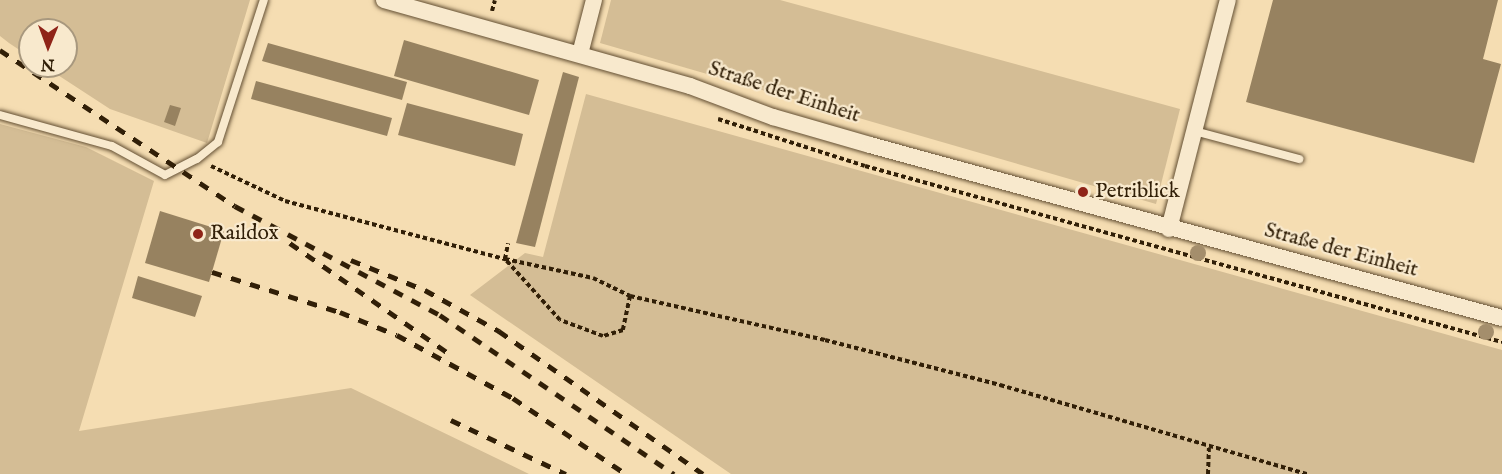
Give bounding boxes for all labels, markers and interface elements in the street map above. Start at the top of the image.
north arrow [18,18,78,78]
text: N [41,54,55,74]
street label: Straße der Einheit [705,57,863,129]
place label: Petriblick [1095,179,1180,205]
marker: Petriblick [1076,185,1090,199]
street label: Straße der Einheit [1262,218,1420,284]
place label: Raildox [210,221,279,247]
marker: Raildox [191,227,205,241]

